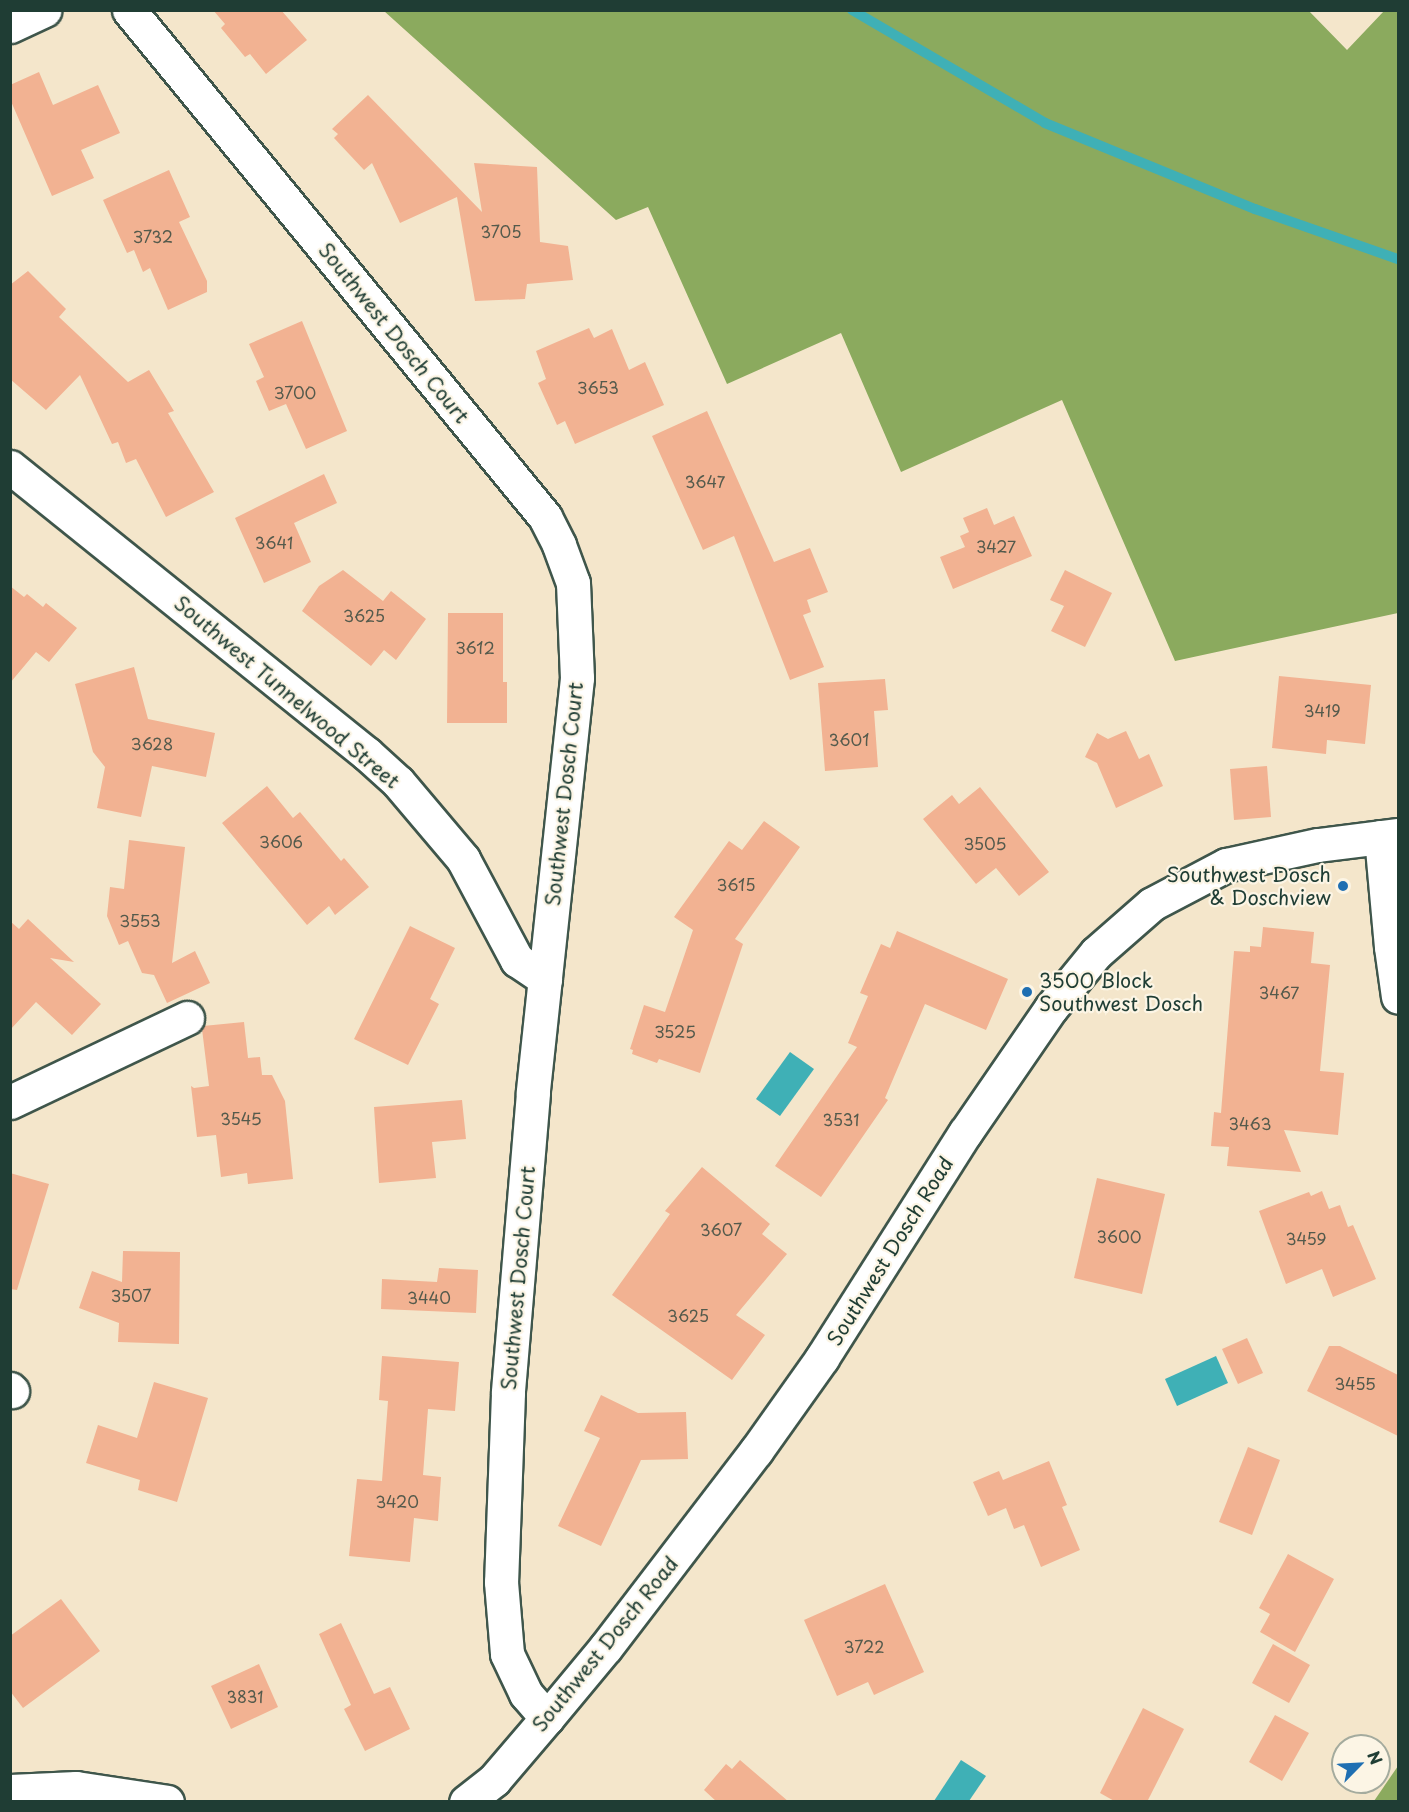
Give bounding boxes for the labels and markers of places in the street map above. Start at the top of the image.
place label: Southwest Dosch & Doschview [1166,862,1331,909]
marker: Southwest Dosch & Doschview [1336,879,1350,893]
place label: 3500 Block Southwest Dosch [1039,969,1204,1016]
marker: 3500 Block Southwest Dosch [1020,985,1034,999]

